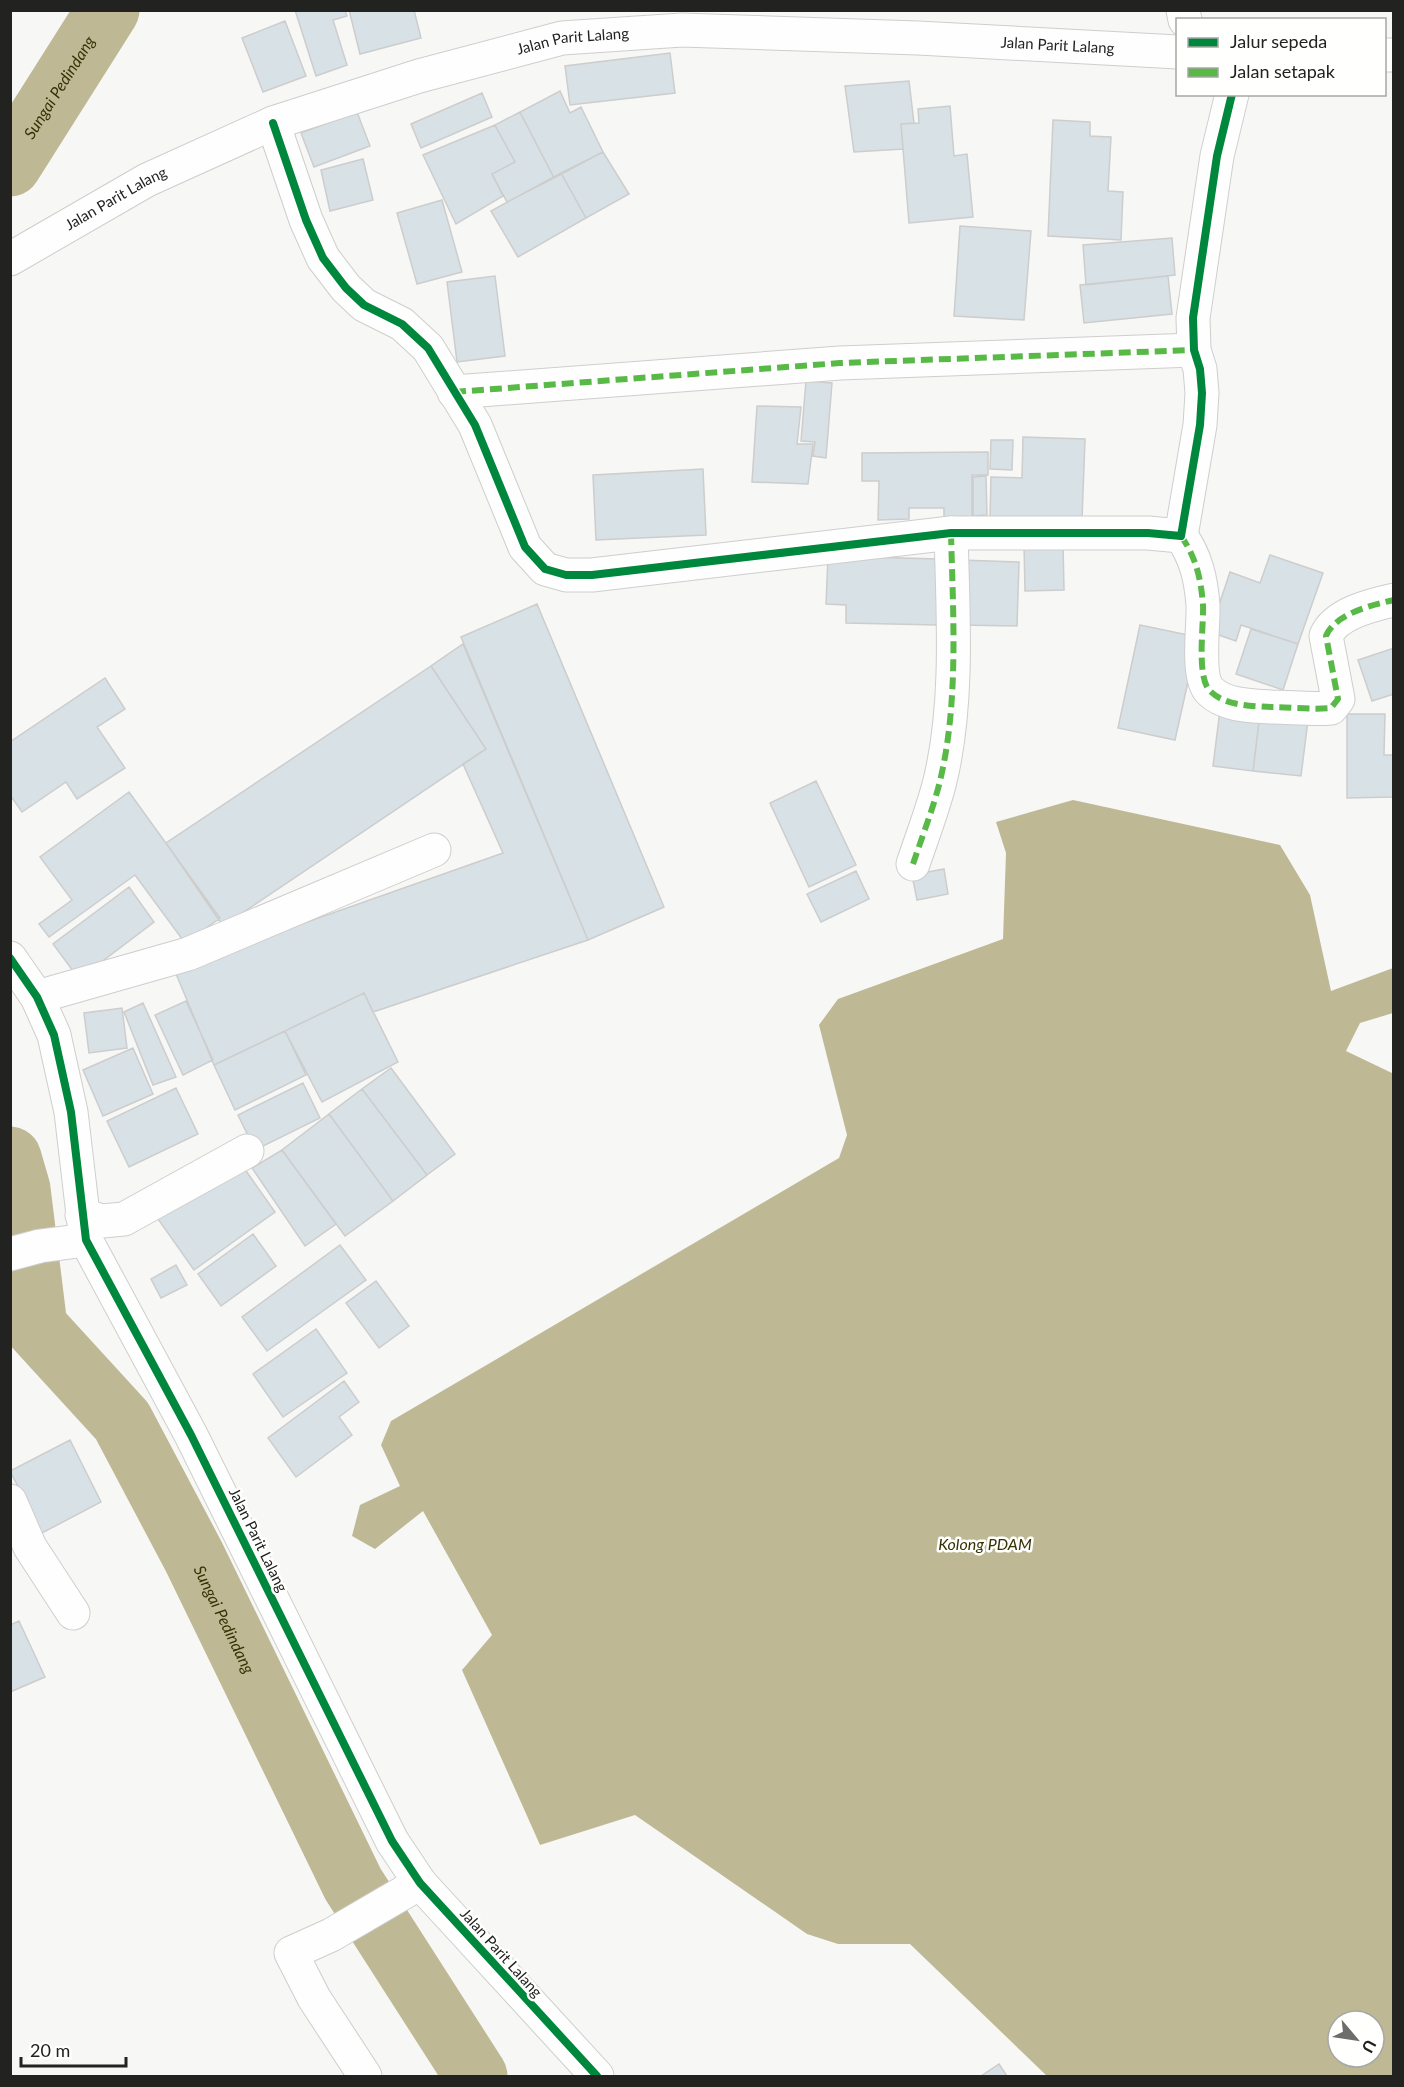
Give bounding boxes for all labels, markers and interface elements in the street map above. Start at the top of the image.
legend [1176,18,1386,96]
street label: Jalan Parit Lalang [514,24,630,58]
text: Jalur sepeda [1230,30,1327,52]
water label: Sungai Pedindang [19,32,98,142]
street label: Jalan Parit Lalang [1000,32,1115,57]
text: Jalan setapak [1230,60,1336,82]
street label: Jalan Parit Lalang [61,162,169,233]
street label: Jalan Parit Lalang [226,1485,292,1595]
water label: Kolong PDAM [938,1534,1032,1553]
water label: Sungai Pedindang [190,1562,259,1677]
street label: Jalan Parit Lalang [457,1904,547,2001]
north arrow [1326,2009,1386,2069]
scale bar [21,2030,126,2068]
text: U [1358,2037,1381,2056]
text: 20 m [30,2039,70,2061]

